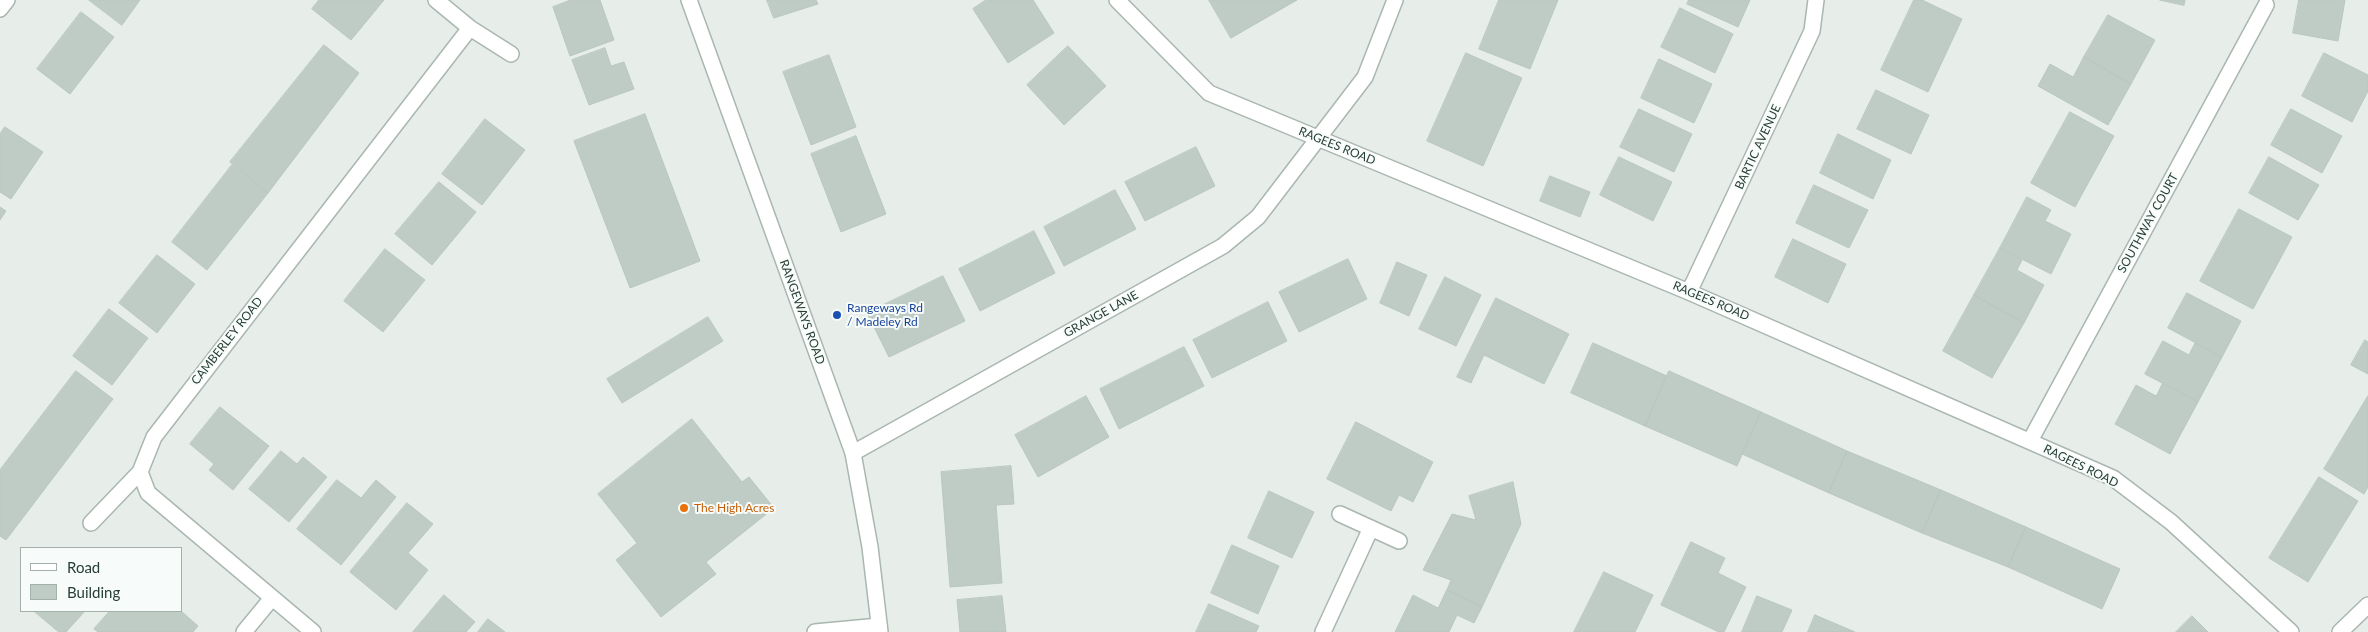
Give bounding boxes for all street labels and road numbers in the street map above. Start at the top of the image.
street label: BARTIC AVENUE [1732,102,1784,192]
street label: RAGEES ROAD [1296,124,1378,168]
street label: SOUTHWAY COURT [2115,171,2181,275]
street label: RANGEWAYS ROAD [776,258,828,366]
street label: RAGEES ROAD [1671,278,1751,324]
street label: GRANGE LANE [1061,288,1141,340]
street label: CAMBERLEY ROAD [188,294,266,388]
street label: RAGEES ROAD [2041,442,2121,490]

